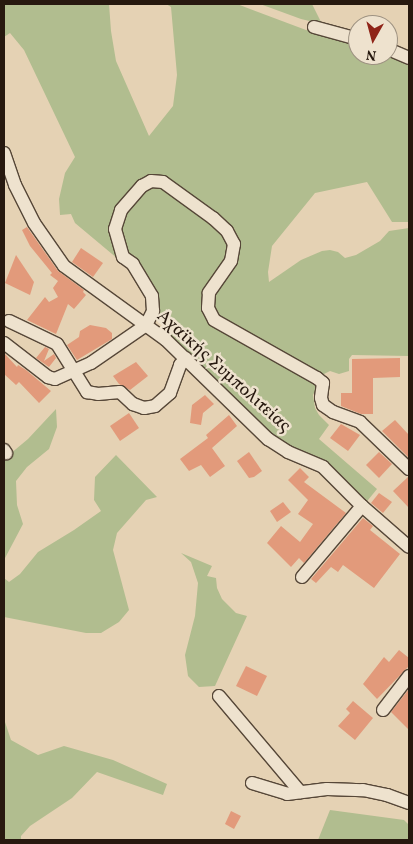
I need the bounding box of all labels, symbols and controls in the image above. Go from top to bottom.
north arrow [348,15,398,65]
text: N [365,44,377,64]
street label: Αχαϊκής Συμπολιτείας [152,306,294,438]

